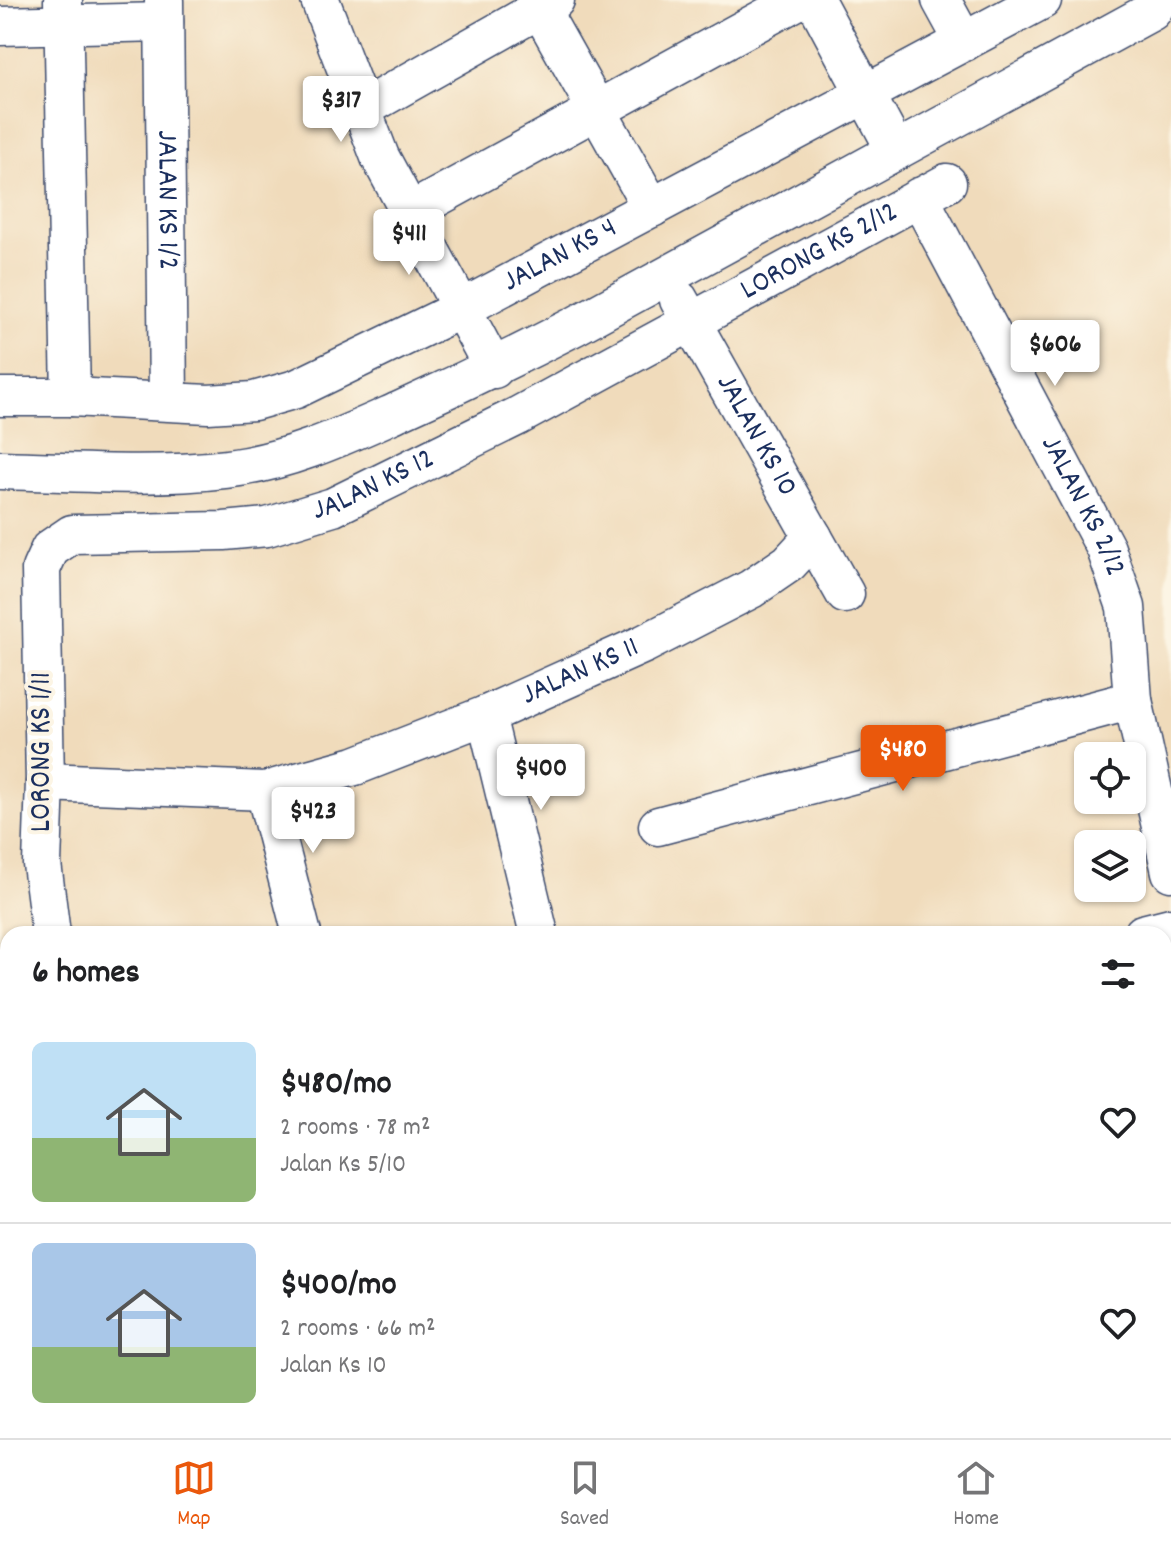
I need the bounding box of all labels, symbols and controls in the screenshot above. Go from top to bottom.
pin: $317 [294,76,388,144]
text: $317 [321,83,361,120]
street label: JALAN KS 1/2 [144,130,188,270]
street label: LORONG KS 2/12 [733,192,906,312]
street label: JALAN KS 4 [496,208,625,304]
pin: $411 [362,209,456,277]
text: $411 [391,216,427,253]
pin: $606 [1008,320,1102,388]
text: $606 [1029,327,1081,364]
street label: JALAN KS 10 [704,367,808,505]
street label: JALAN KS 2/12 [1028,428,1135,582]
street label: JALAN KS 12 [308,439,442,533]
street label: JALAN KS 11 [515,627,646,718]
street label: LORONG KS 1/11 [22,672,65,832]
pin: $480 [856,725,950,793]
text: $480 [879,732,927,769]
map controls [1074,742,1146,902]
button: locate [1074,742,1146,814]
pin: $400 [494,744,588,812]
text: $400 [515,751,567,788]
pin: $423 [266,787,360,855]
text: $423 [290,794,336,831]
button: layers [1074,830,1146,902]
text: 6 homes [32,950,140,999]
icon: filters [1096,952,1140,996]
text: $480/mo [280,1061,392,1110]
icon: home [96,1074,192,1170]
icon: heart [1096,1100,1140,1144]
text: 2 rooms · 78 m² [280,1110,430,1147]
text: Jalan Ks 5/10 [280,1147,406,1184]
text: $400/mo [280,1262,397,1311]
icon: home [96,1275,192,1371]
icon: heart [1096,1301,1140,1345]
text: 2 rooms · 66 m² [280,1311,436,1348]
text: Jalan Ks 10 [280,1348,387,1385]
tab: Map [172,1456,216,1535]
tab: Saved [560,1456,609,1535]
tab: Home [953,1456,999,1535]

